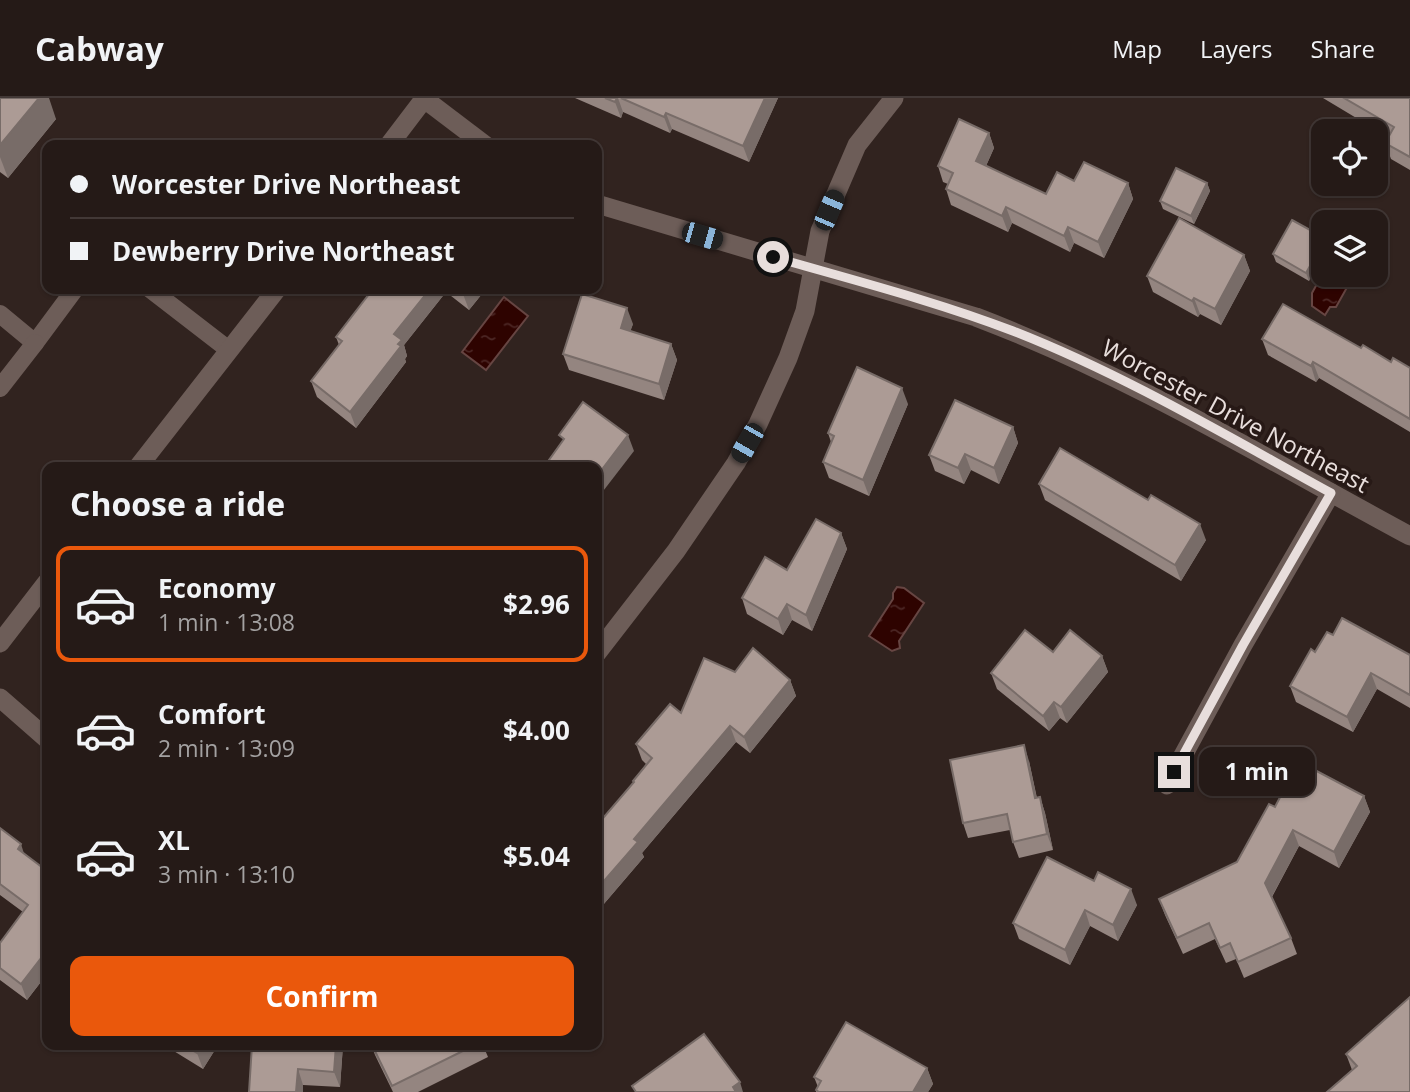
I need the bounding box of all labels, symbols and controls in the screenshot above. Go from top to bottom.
text: Cabway [35,26,164,71]
text: Map [1112,32,1162,65]
text: Layers [1200,32,1273,65]
text: Share [1311,32,1375,65]
map controls [1311,119,1388,287]
button: locate [1311,119,1388,196]
text: Worcester Drive Northeast [112,166,461,202]
car [812,187,847,233]
button: layers [1311,210,1388,287]
car [679,220,726,252]
text: Dewberry Drive Northeast [112,233,454,269]
route start [757,241,789,273]
street label: Worcester Drive Northeast [1097,330,1375,500]
car [728,420,767,466]
text: Choose a ride [70,482,285,525]
text: Economy [158,570,276,606]
icon: car [74,573,137,636]
text: $2.96 [503,586,570,622]
text: 1 min · 13:08 [158,606,295,638]
text: Comfort [158,696,265,732]
icon: car [74,699,137,762]
text: $4.00 [503,712,570,748]
text: 2 min · 13:09 [158,732,295,764]
callout: 1 min [1198,748,1314,796]
text: 1 min [1225,755,1289,787]
route end [1158,756,1190,788]
text: XL [158,822,190,858]
icon: car [74,825,137,888]
text: $5.04 [503,838,570,874]
text: 3 min · 13:10 [158,858,295,890]
button: Confirm [70,956,574,1036]

